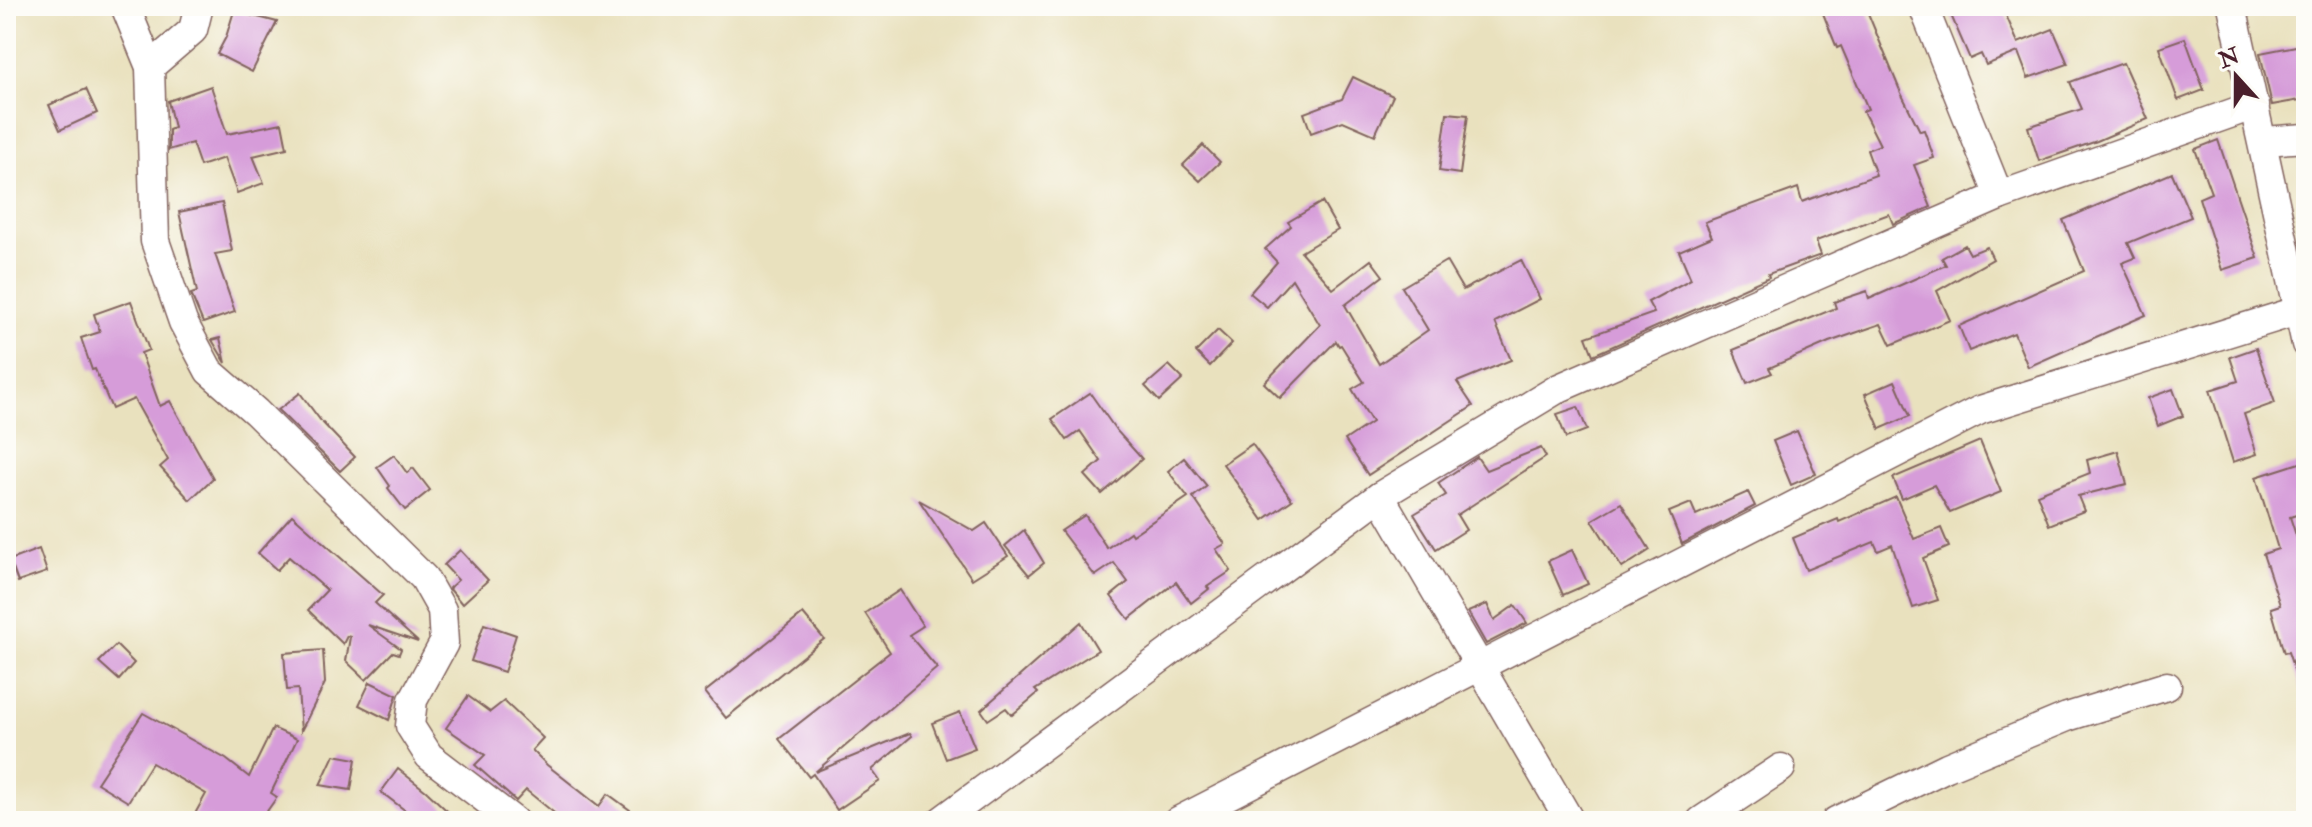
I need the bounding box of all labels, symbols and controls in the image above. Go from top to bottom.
north arrow [2196,36,2276,116]
text: N [2214,42,2244,75]

